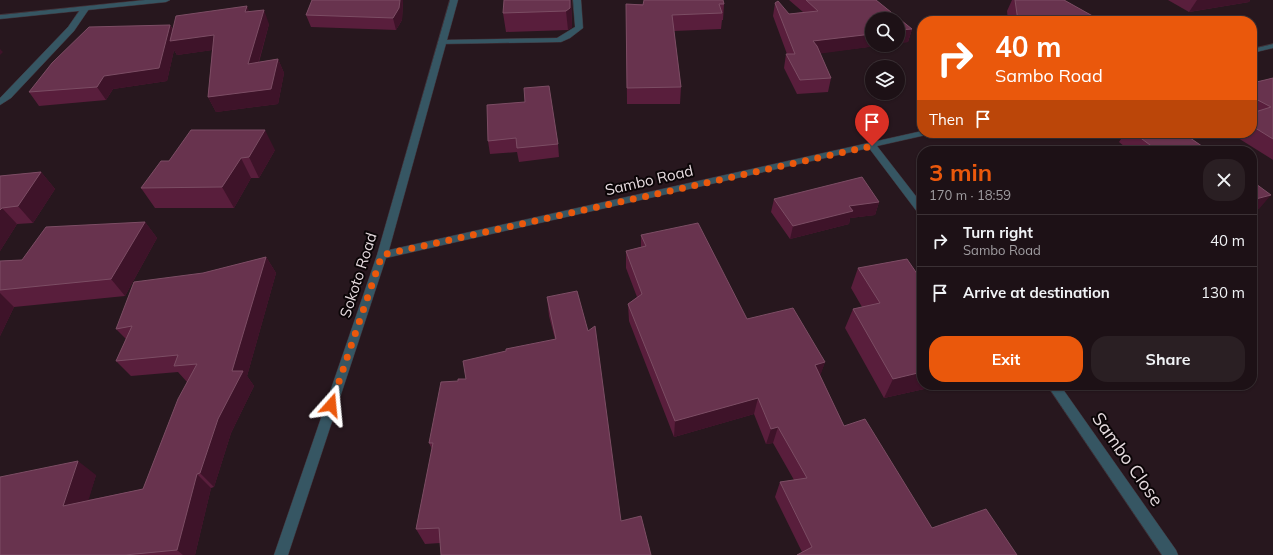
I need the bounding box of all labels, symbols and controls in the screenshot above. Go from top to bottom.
map controls [865,12,905,100]
button: search [865,12,905,52]
text: 40 m [995,29,1061,64]
icon: right [929,32,981,84]
button: layers [865,60,905,100]
text: Sambo Road [995,64,1103,87]
pin [855,105,889,146]
icon: arrive [972,108,994,130]
text: Then [929,110,964,129]
icon: arrive [861,111,883,133]
text: 3 min [929,157,992,187]
button: close [1203,159,1245,201]
street label: Sambo Road [603,161,695,199]
text: 170 m · 18:59 [929,187,1011,203]
text: Turn right [963,223,1033,242]
street label: Sokoto Road [335,230,381,320]
icon: right [929,230,951,252]
text: 40 m [1210,231,1245,250]
text: Sambo Road [963,242,1041,258]
icon: arrive [929,282,951,304]
text: Arrive at destination [963,283,1110,302]
text: 130 m [1201,283,1245,302]
button: Exit [929,336,1083,382]
button: Share [1091,336,1245,382]
position arrow [310,384,352,426]
street label: Sambo Close [1087,408,1169,510]

